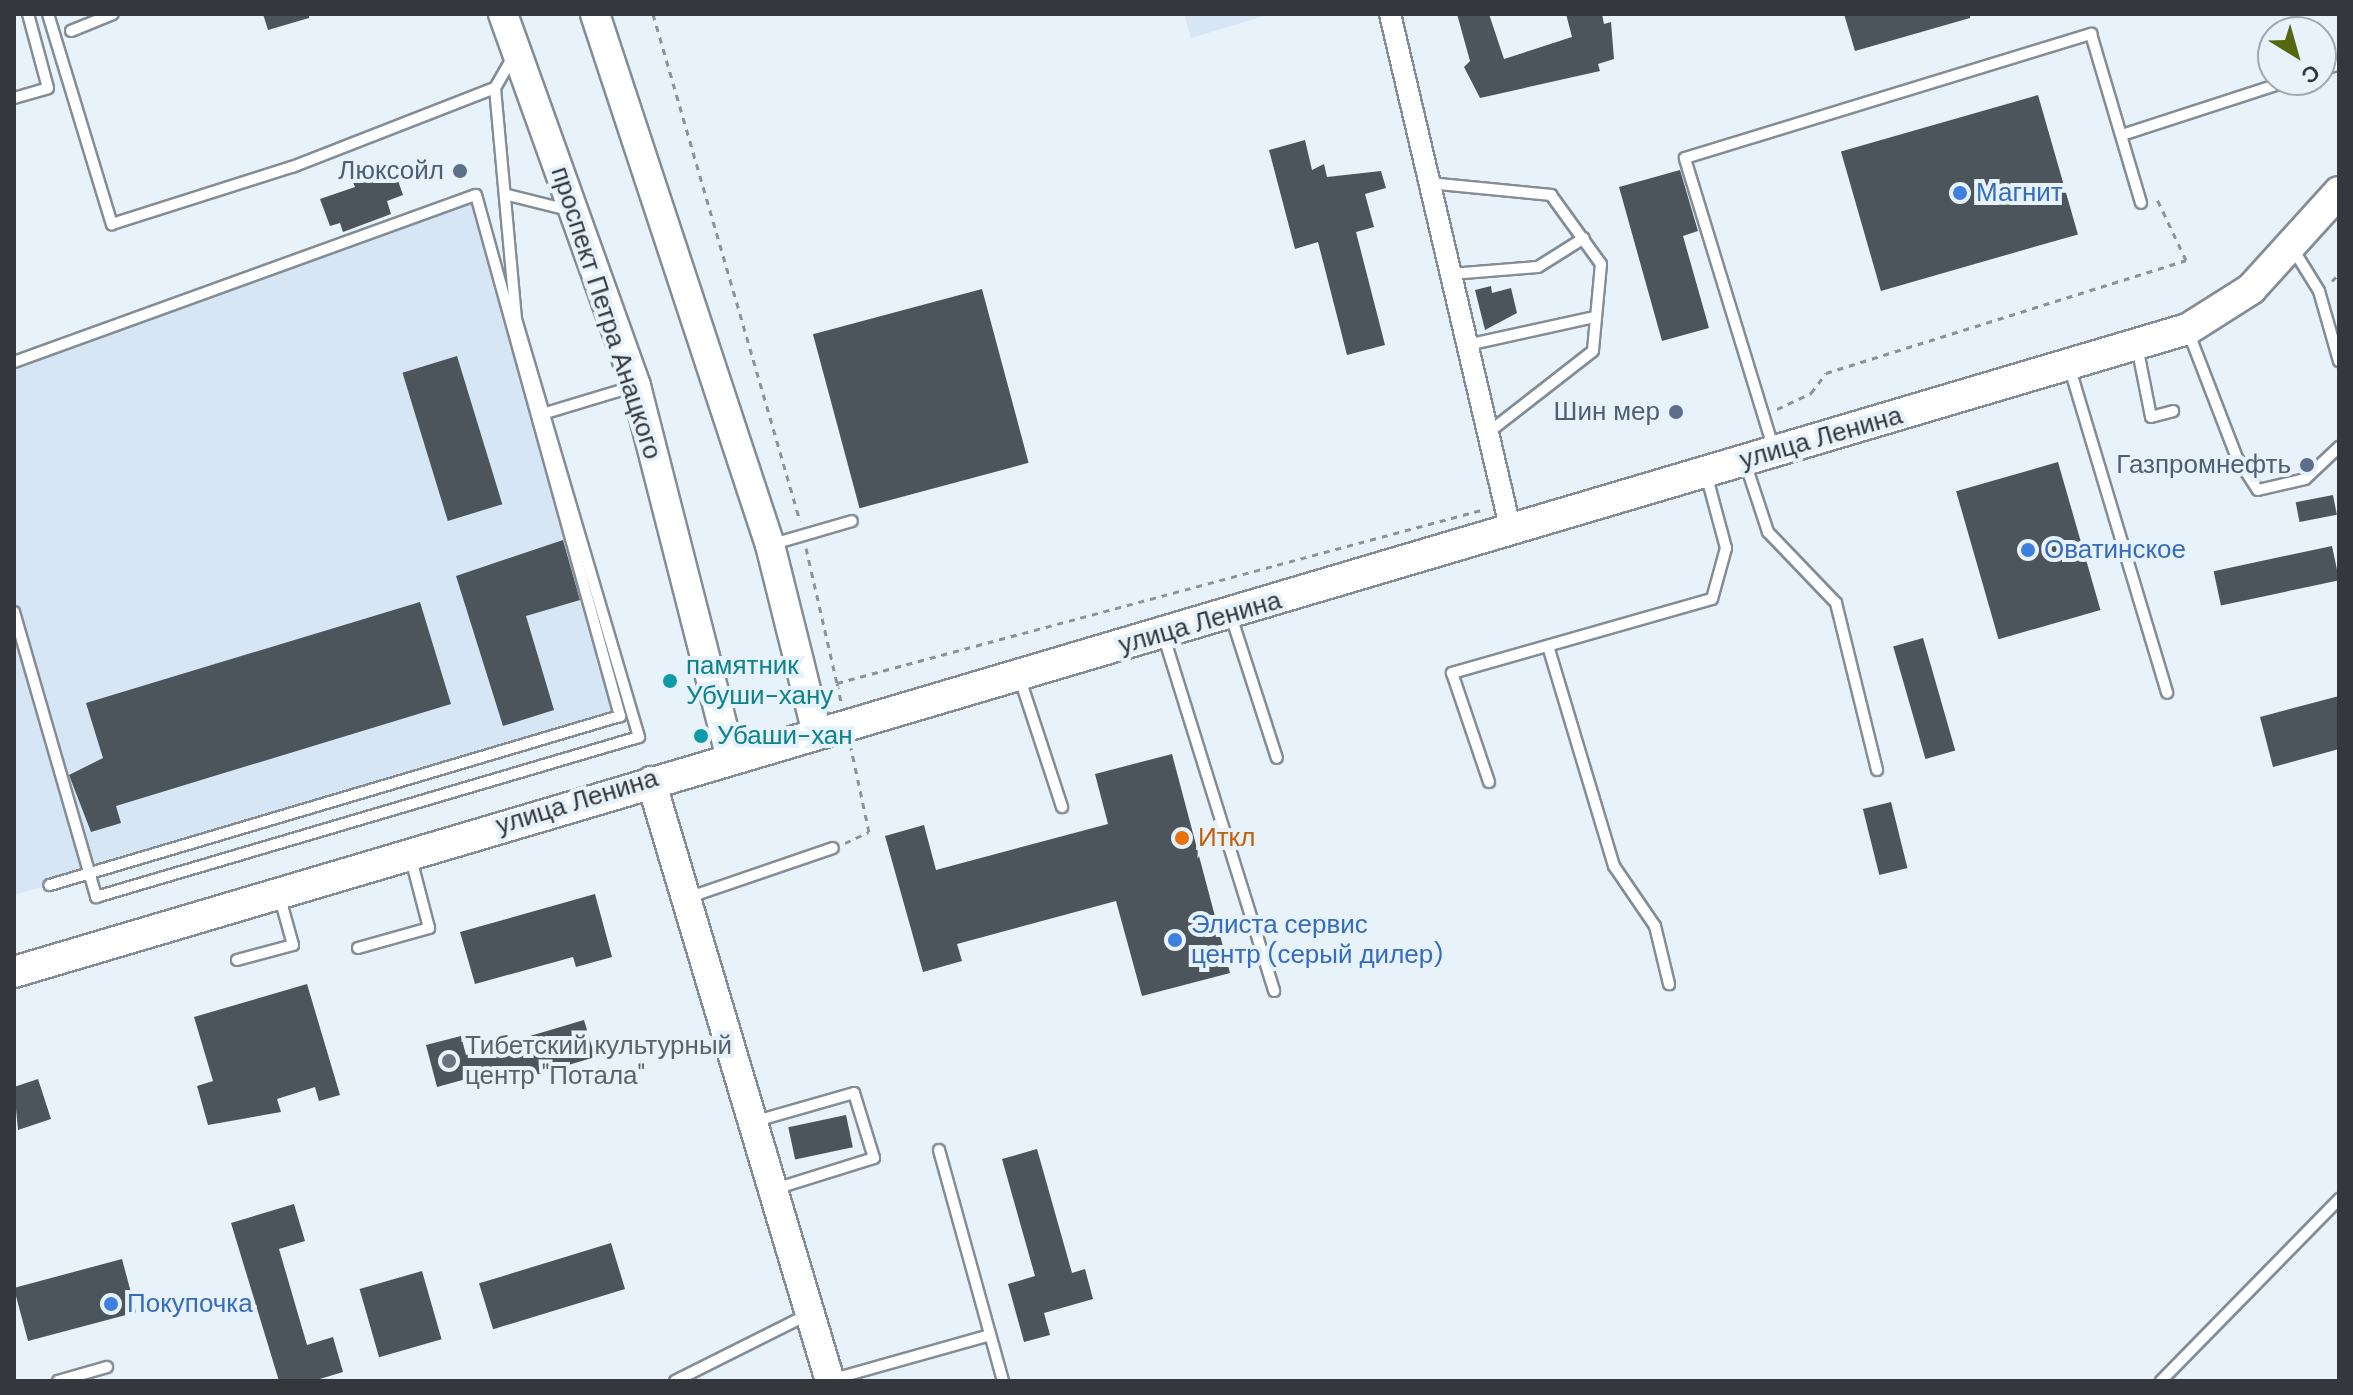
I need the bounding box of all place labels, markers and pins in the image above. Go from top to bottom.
place label: Люксойл [338,155,444,187]
marker: Люксойл [451,162,469,180]
place label: Магнит [1976,177,2063,209]
marker: Магнит [1951,184,1969,202]
place label: Шин мер [1554,396,1660,428]
marker: Шин мер [1667,403,1685,421]
place label: Газпромнефть [2116,449,2291,481]
marker: Газпромнефть [2298,456,2316,474]
place label: Оватинское [2044,534,2186,566]
marker: Оватинское [2019,541,2037,559]
place label: памятник Убуши-хану [686,650,833,712]
marker: памятник Убуши-хану [661,672,679,690]
place label: Убаши-хан [717,720,853,752]
marker: Убаши-хан [692,727,710,745]
place label: Иткл [1198,822,1255,854]
marker: Иткл [1173,829,1191,847]
place label: Элиста сервис центр (серый дилер) [1191,909,1443,970]
marker: Элиста сервис центр (серый дилер) [1166,931,1184,949]
place label: Тибетский культурный центр "Потала" [465,1030,732,1092]
marker: Тибетский культурный центр "Потала" [440,1052,458,1070]
place label: Покупочка [127,1288,253,1320]
marker: Покупочка [102,1295,120,1313]

